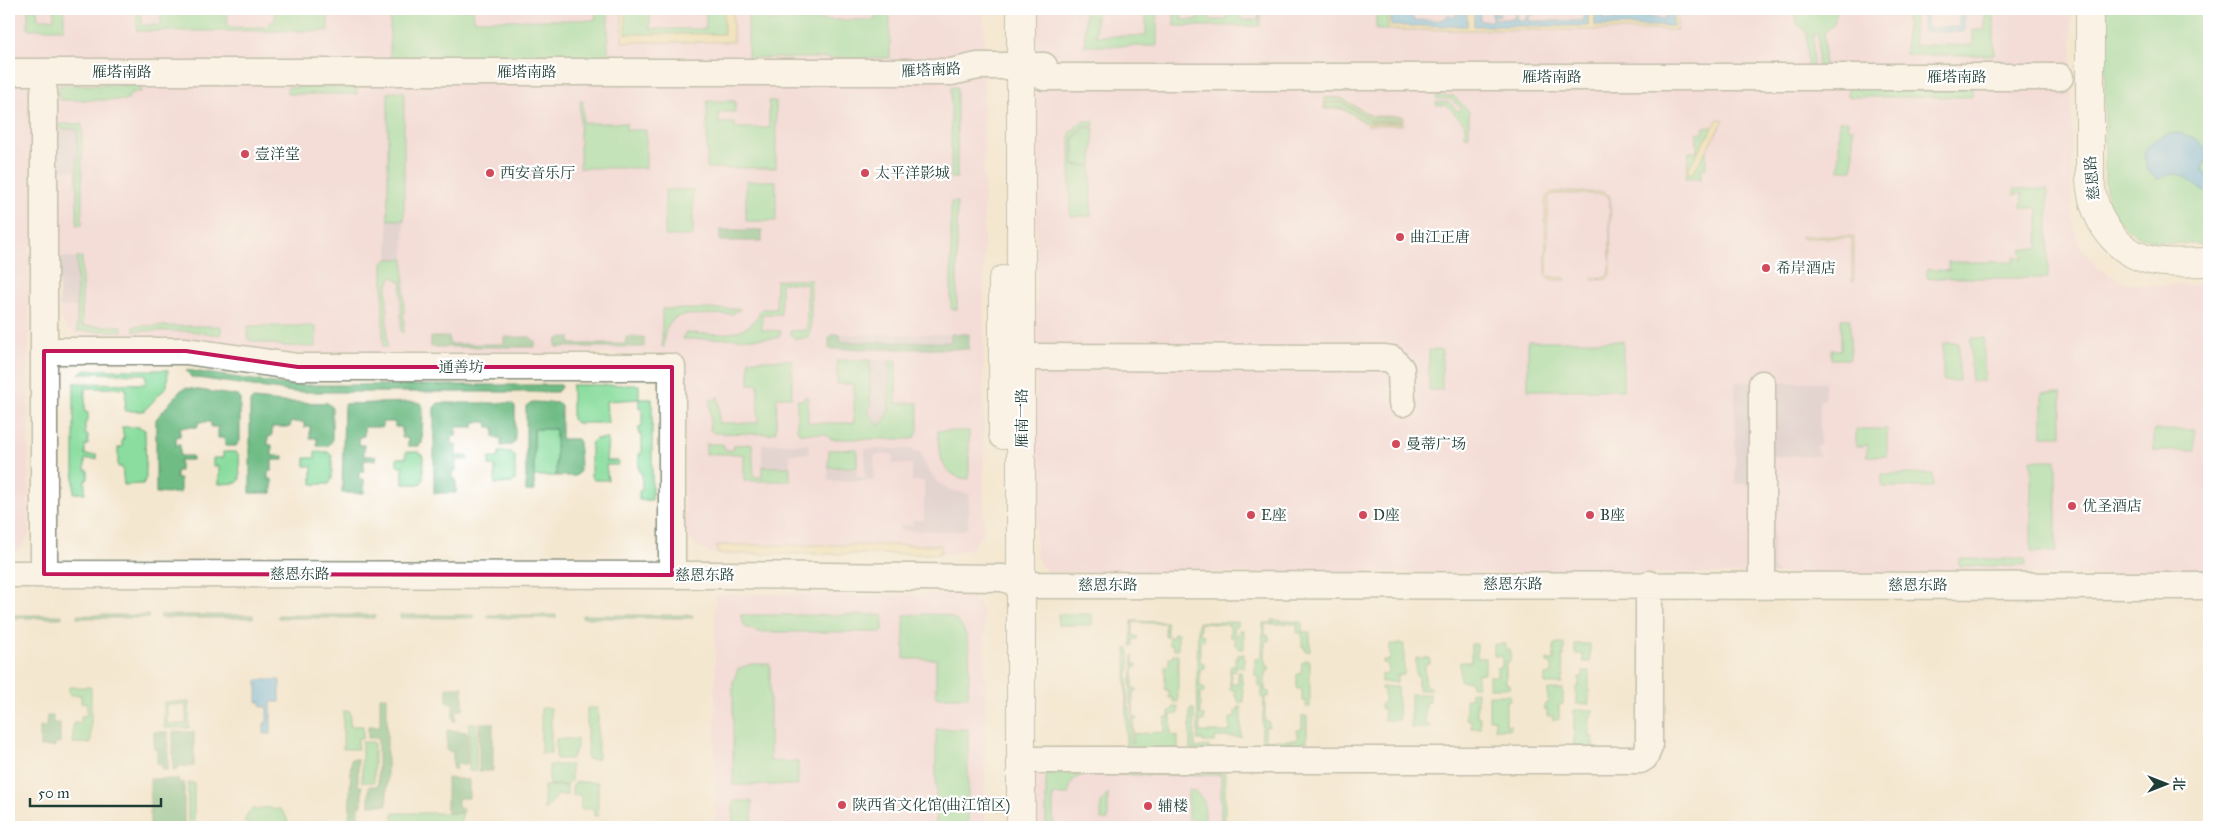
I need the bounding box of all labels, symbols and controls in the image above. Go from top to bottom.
street label: 雁塔南路 [901,59,961,81]
street label: 雁塔南路 [92,63,152,81]
street label: 雁塔南路 [497,63,557,81]
street label: 雁塔南路 [1522,68,1582,86]
street label: 雁塔南路 [1927,68,1987,86]
place label: 壹洋堂 [255,145,300,163]
marker: 壹洋堂 [239,148,251,160]
street label: 慈恩路 [2081,155,2103,201]
place label: 西安音乐厅 [500,164,575,182]
place label: 太平洋影城 [875,164,950,182]
marker: 西安音乐厅 [484,167,496,179]
marker: 太平洋影城 [859,167,871,179]
place label: 曲江正唐 [1410,228,1470,246]
marker: 曲江正唐 [1394,231,1406,243]
place label: 希岸酒店 [1776,259,1836,277]
marker: 希岸酒店 [1760,262,1772,274]
street label: 通善坊 [438,358,484,376]
street label: 雁南一路 [1013,388,1031,448]
place label: 曼蒂广场 [1406,435,1466,453]
marker: 曼蒂广场 [1390,438,1402,450]
place label: 优圣酒店 [2082,497,2142,515]
marker: 优圣酒店 [2066,500,2078,512]
place label: E座 [1261,506,1287,524]
place label: D座 [1373,506,1400,524]
place label: B座 [1600,506,1625,524]
marker: E座 [1245,509,1257,521]
marker: D座 [1357,509,1369,521]
marker: B座 [1584,509,1596,521]
street label: 慈恩东路 [270,565,330,583]
street label: 慈恩东路 [675,566,735,584]
street label: 慈恩东路 [1483,575,1543,593]
street label: 慈恩东路 [1078,576,1138,594]
street label: 慈恩东路 [1888,576,1948,594]
north arrow [2140,758,2190,808]
scale bar [30,776,161,808]
text: 北 [2170,777,2187,791]
text: 50 m [38,784,70,802]
place label: 陕西省文化馆(曲江馆区) [852,796,1010,815]
place label: 辅楼 [1158,797,1188,815]
marker: 陕西省文化馆(曲江馆区) [836,799,848,811]
marker: 辅楼 [1142,800,1154,812]

